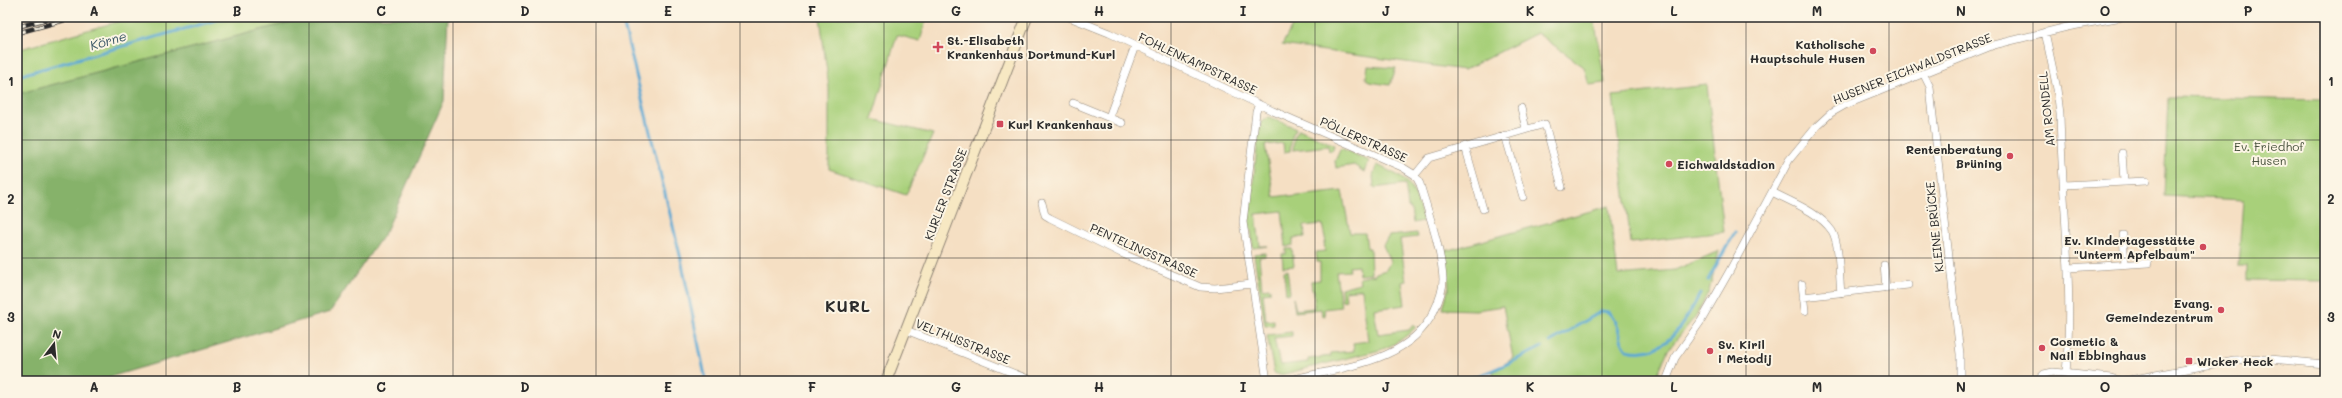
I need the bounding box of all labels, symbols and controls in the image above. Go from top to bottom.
text: A [89,2,99,19]
text: B [233,2,242,19]
text: C [376,2,386,19]
text: D [520,2,530,19]
text: E [664,2,672,19]
text: F [808,2,816,19]
text: G [951,2,961,19]
text: H [1094,2,1104,19]
text: I [1240,2,1247,19]
text: J [1382,2,1390,19]
text: K [1526,2,1535,19]
text: L [1670,2,1678,19]
text: M [1812,2,1822,19]
text: N [1956,2,1966,19]
text: O [2100,2,2110,19]
text: P [2244,2,2253,19]
water label: Körne [88,27,128,53]
street label: FOHLENKAMPSTRASSE [1136,28,1260,98]
street label: HUSENER EICHWALDSTRASSE [1830,29,1994,107]
place label: St.-Elisabeth Krankenhaus Dortmund-Kurl [947,32,1115,62]
place label: Katholische Hauptschule Husen [1750,36,1865,66]
marker: St.-Elisabeth Krankenhaus Dortmund-Kurl [932,41,944,53]
marker: Katholische Hauptschule Husen [1868,46,1878,56]
street label: AM RONDELL [2034,70,2058,147]
text: 1 [8,72,14,89]
text: 1 [2328,72,2334,89]
street label: PÖLLERSTRASSE [1318,113,1410,165]
place label: Kurl Krankenhaus [1008,116,1113,132]
marker: Kurl Krankenhaus [995,119,1005,129]
park label: Ev. Friedhof Husen [2234,138,2304,168]
place label: Rentenberatung Brüning [1906,141,2002,171]
street label: KURLER STRASSE [920,145,970,242]
marker: Rentenberatung Brüning [2005,151,2015,161]
place label: Eichwaldstadion [1677,156,1775,172]
marker: Eichwaldstadion [1664,159,1674,169]
street label: KLEINE BRÜCKE [1921,181,1947,273]
text: 2 [7,190,15,207]
text: 2 [2327,190,2335,207]
street label: PENTELINGSTRASSE [1088,219,1200,281]
place label: Ev. Kindertagesstätte "Unterm Apfelbaum" [2064,232,2195,262]
marker: Ev. Kindertagesstätte "Unterm Apfelbaum" [2198,242,2208,252]
district label: KURL [825,295,871,316]
place label: Evang. Gemeindezentrum [2105,295,2213,325]
marker: Evang. Gemeindezentrum [2216,305,2226,315]
text: 3 [7,308,15,325]
text: 3 [2327,308,2335,325]
street label: VELTHUSSTRASSE [913,315,1013,367]
north arrow [34,324,74,364]
text: N [51,326,63,342]
place label: Cosmetic & Nail Ebbinghaus [2050,333,2146,363]
place label: Sv. Kiril i Metodij [1718,336,1772,366]
marker: Cosmetic & Nail Ebbinghaus [2037,343,2047,353]
marker: Sv. Kiril i Metodij [1705,346,1715,356]
place label: Wicker Heck [2197,353,2273,369]
marker: Wicker Heck [2184,356,2194,366]
text: A [89,378,99,395]
text: B [233,378,242,395]
text: C [376,378,386,395]
text: D [520,378,530,395]
text: E [664,378,672,395]
text: F [808,378,816,395]
text: G [951,378,961,395]
text: H [1094,378,1104,395]
text: I [1240,378,1247,395]
text: J [1382,378,1390,395]
text: K [1526,378,1535,395]
text: L [1670,378,1678,395]
text: M [1812,378,1822,395]
text: N [1956,378,1966,395]
text: O [2100,378,2110,395]
text: P [2244,378,2253,395]

